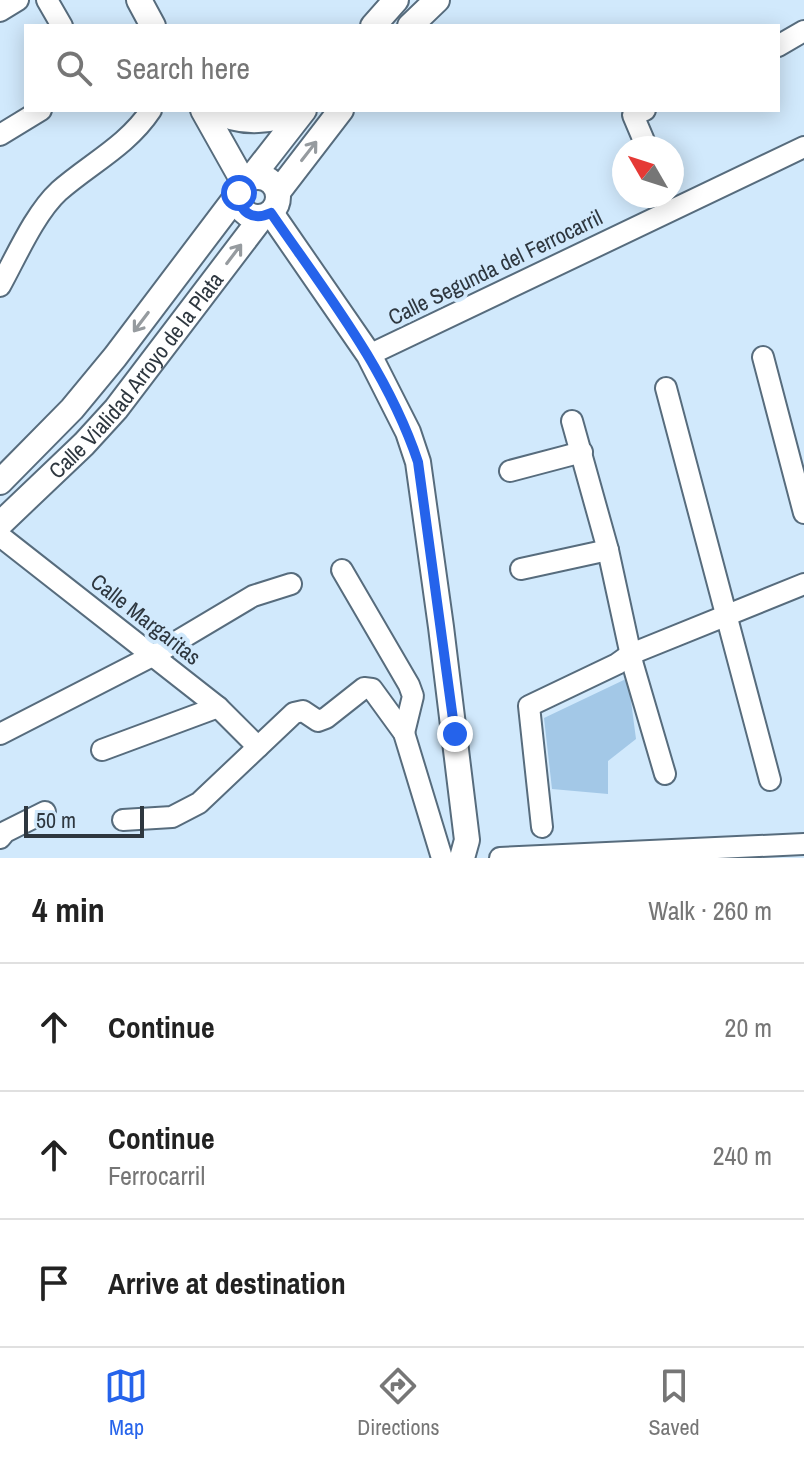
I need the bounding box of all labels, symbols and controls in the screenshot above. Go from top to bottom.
search box [24,24,780,112]
icon: search [52,46,96,90]
text: Search here [116,48,250,88]
north arrow [612,136,684,208]
one-way arrow [301,141,318,162]
route start [221,175,257,211]
street label: Calle Segunda del Ferrocarril [383,202,607,332]
one-way arrow [225,244,242,265]
street label: Calle Vialidad Arroyo de la Plata [42,266,230,485]
one-way arrow [133,311,150,332]
street label: Calle Margaritas [85,566,207,672]
route end [437,716,473,752]
scale bar [24,802,144,838]
text: 50 m [36,805,76,835]
text: 4 min [32,887,105,933]
text: Walk · 260 m [648,893,772,928]
icon: ahead [32,1005,76,1049]
text: Continue [108,1007,215,1047]
text: 20 m [725,1010,772,1045]
text: Continue [108,1118,215,1158]
icon: ahead [32,1133,76,1177]
text: 240 m [713,1138,772,1173]
text: Ferrocarril [108,1158,205,1193]
icon: arrive [32,1261,76,1305]
text: Arrive at destination [108,1263,346,1303]
tab: Map [104,1364,148,1442]
tab: Directions [357,1364,440,1442]
tab: Saved [648,1364,700,1442]

